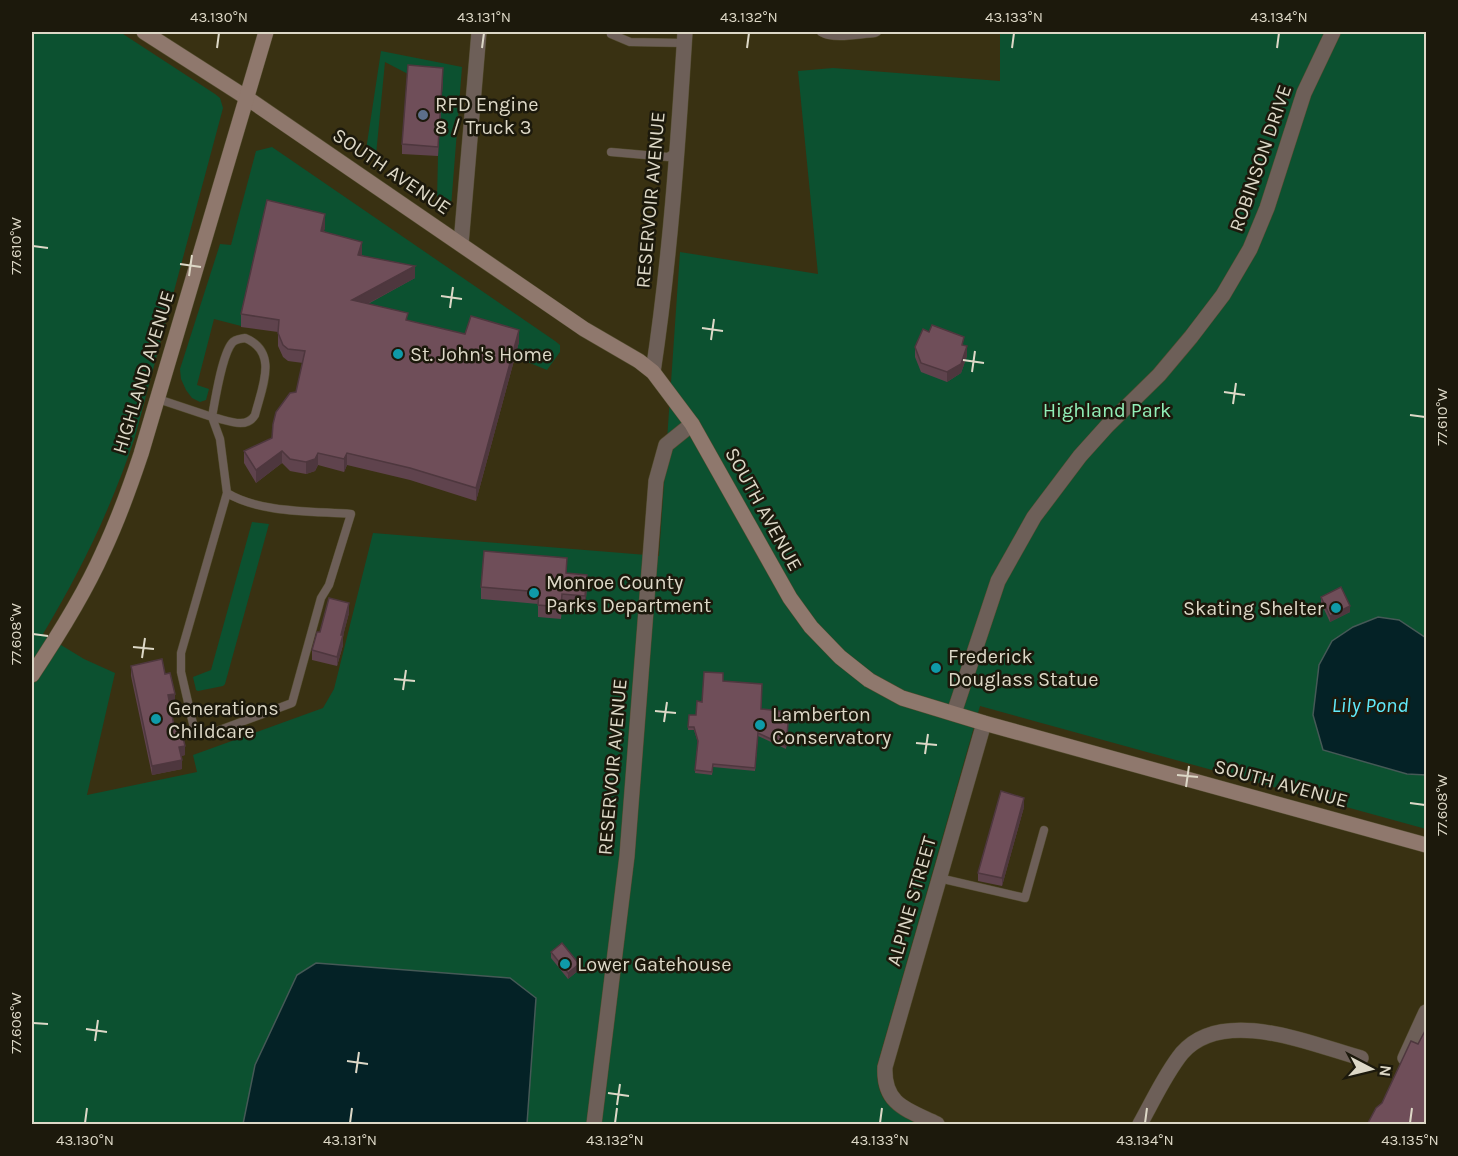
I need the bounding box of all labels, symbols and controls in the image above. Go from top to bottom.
text: 43.130°N [190,8,248,26]
text: 43.131°N [457,8,511,26]
text: 43.132°N [720,8,778,26]
text: 43.133°N [985,8,1043,26]
text: 43.134°N [1250,8,1308,26]
street label: ROBINSON DRIVE [1225,82,1296,235]
place label: RFD Engine 8 / Truck 3 [435,93,539,139]
marker: RFD Engine 8 / Truck 3 [416,108,430,122]
street label: RESERVOIR AVENUE [631,111,670,289]
street label: SOUTH AVENUE [328,123,455,219]
text: 77.610°W [7,217,25,275]
street label: HIGHLAND AVENUE [108,288,179,456]
place label: St. John's Home [410,343,552,366]
marker: St. John's Home [391,347,405,361]
text: 77.610°W [1433,388,1451,446]
park label: Highland Park [1043,399,1171,422]
street label: SOUTH AVENUE [720,443,807,575]
place label: Monroe County Parks Department [546,571,712,617]
marker: Monroe County Parks Department [527,586,541,600]
place label: Skating Shelter [1183,597,1325,620]
marker: Skating Shelter [1329,601,1343,615]
text: 77.608°W [7,602,25,665]
place label: Frederick Douglass Statue [948,645,1098,691]
marker: Frederick Douglass Statue [929,661,943,675]
street label: RESERVOIR AVENUE [593,678,632,856]
water label: Lily Pond [1332,693,1408,717]
place label: Generations Childcare [168,697,279,743]
place label: Lamberton Conservatory [772,703,891,749]
marker: Generations Childcare [149,712,163,726]
marker: Lamberton Conservatory [753,718,767,732]
street label: SOUTH AVENUE [1211,755,1350,812]
text: 77.608°W [1433,773,1451,836]
street label: ALPINE STREET [882,834,941,969]
place label: Lower Gatehouse [577,953,732,976]
marker: Lower Gatehouse [558,957,572,971]
text: 77.606°W [7,992,25,1054]
north arrow [1341,1039,1401,1099]
text: N [1375,1064,1396,1078]
text: 43.130°N [56,1131,114,1149]
text: 43.131°N [323,1131,377,1149]
text: 43.132°N [586,1131,644,1149]
text: 43.133°N [851,1131,909,1149]
text: 43.134°N [1116,1131,1174,1149]
text: 43.135°N [1381,1131,1439,1149]

